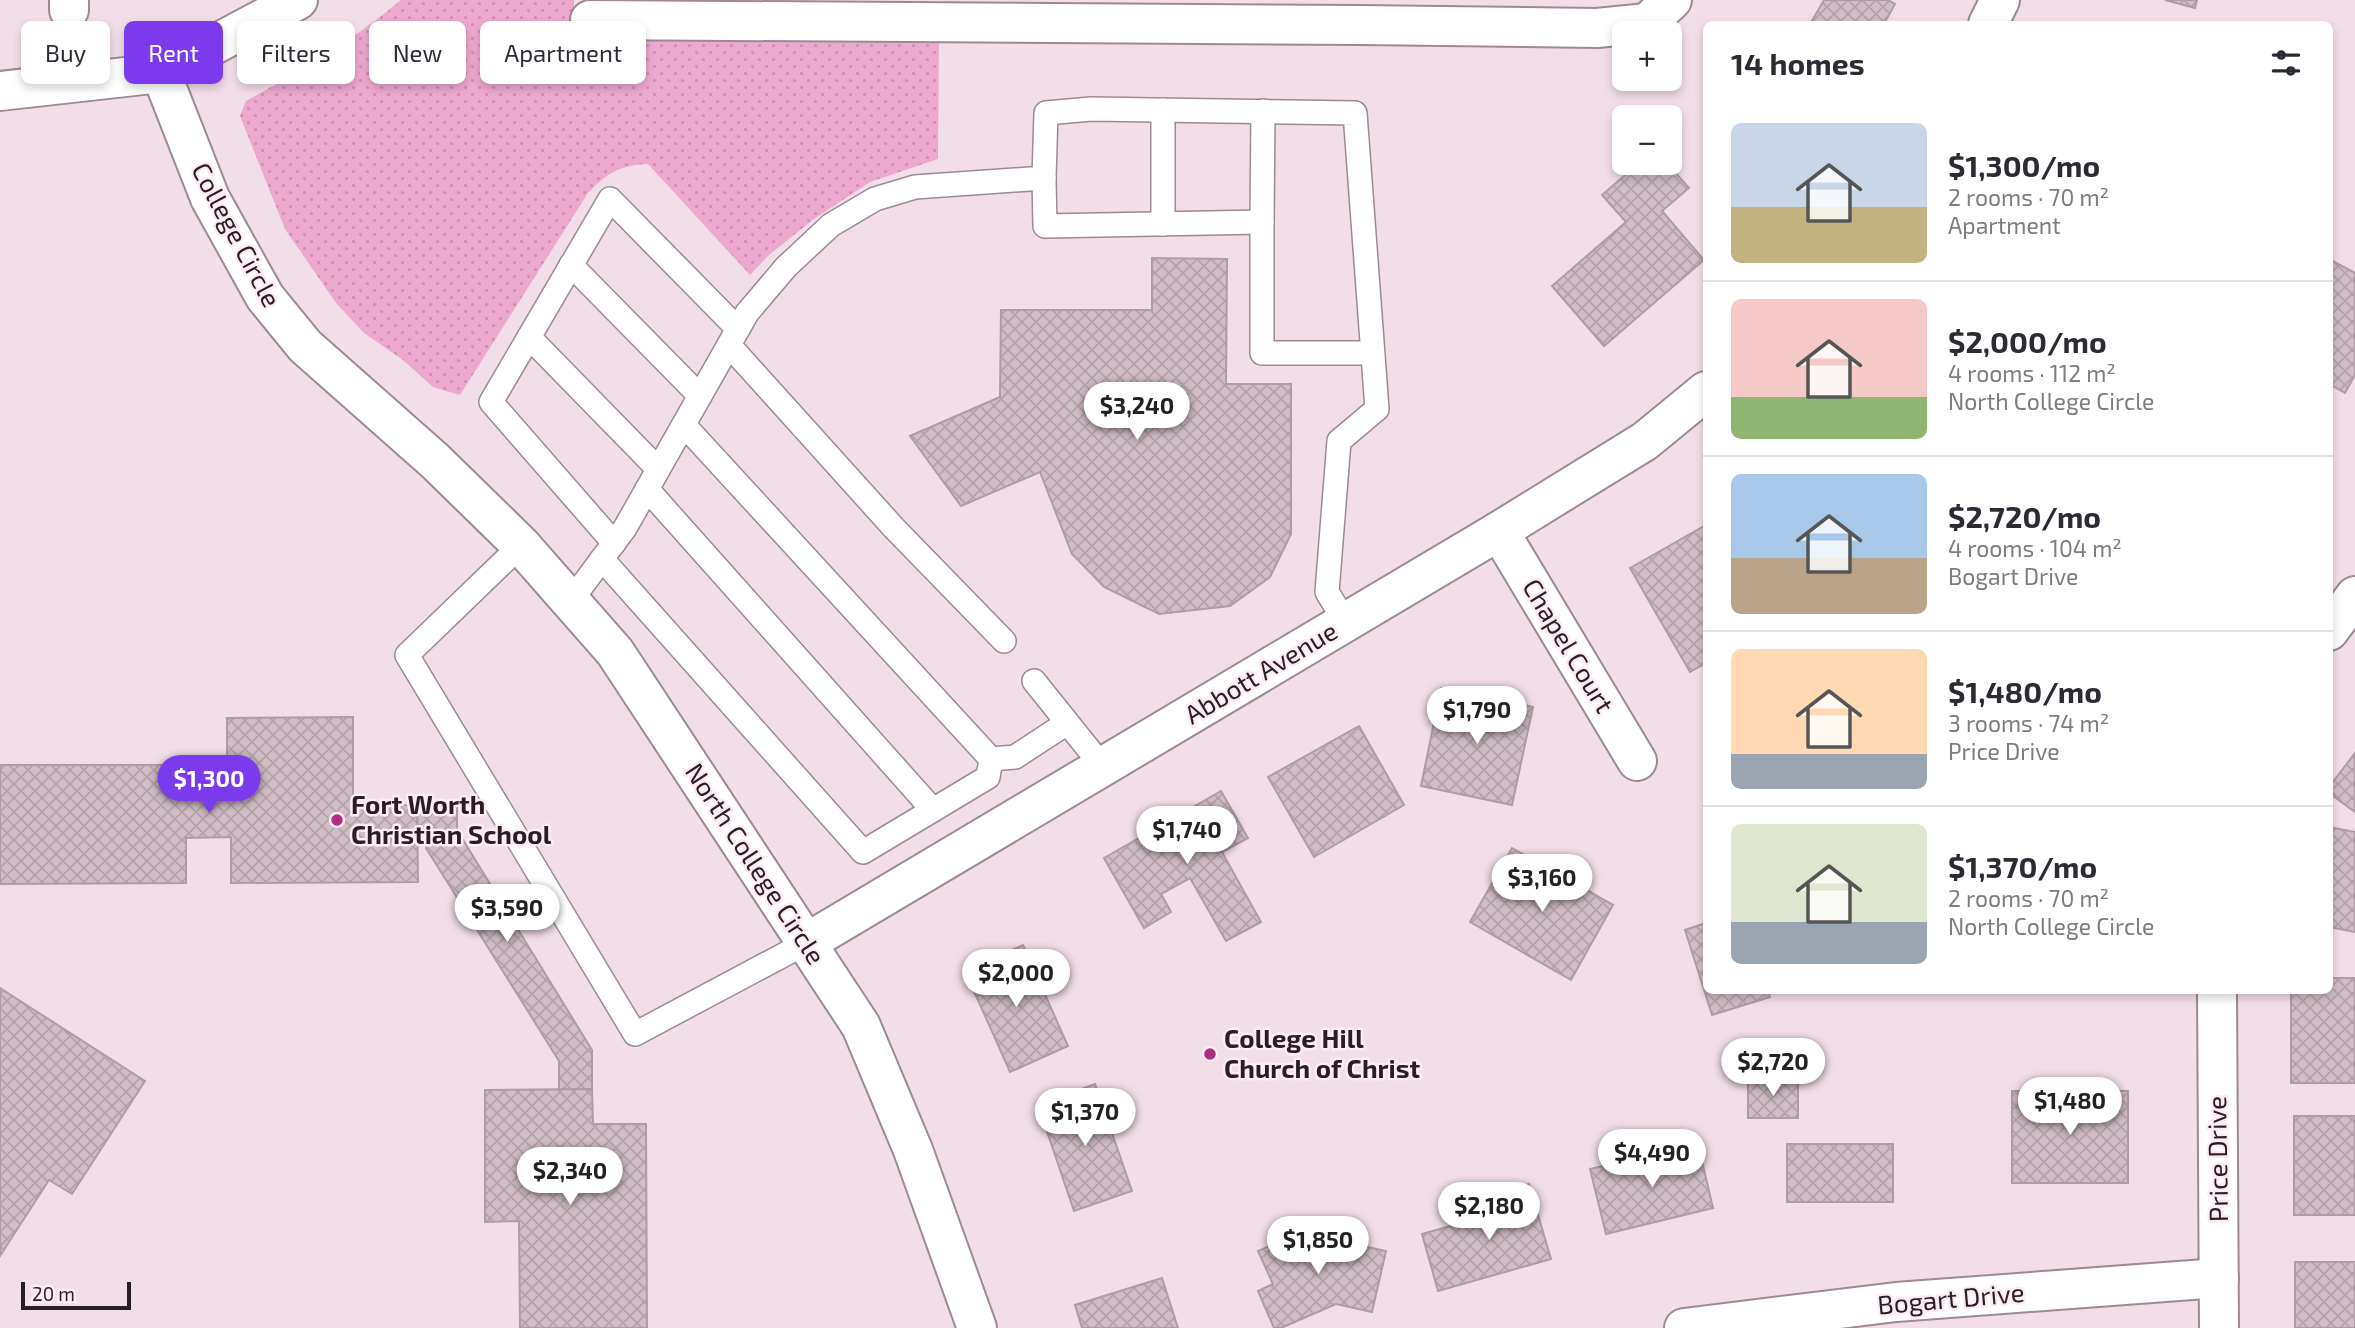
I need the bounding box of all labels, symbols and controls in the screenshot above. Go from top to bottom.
chip: Buy [21,21,110,84]
chip: Rent [124,21,223,84]
chip: Filters [237,21,355,84]
chip: New [369,21,466,84]
chip: Apartment [480,21,646,84]
map controls [1612,21,1682,175]
button: + [1612,21,1682,91]
icon: filters [2267,44,2305,82]
text: 14 homes [1731,45,1865,81]
button: − [1612,105,1682,175]
text: $1,300/mo [1948,147,2100,183]
icon: home [1787,151,1871,235]
street label: College Circle [186,157,288,312]
text: 2 rooms · 70 m² [1948,183,2109,211]
text: Apartment [1948,211,2061,239]
text: $2,000/mo [1948,323,2107,359]
icon: home [1787,327,1871,411]
text: 4 rooms · 112 m² [1948,359,2116,387]
pin: $3,240 [1080,382,1194,442]
text: North College Circle [1948,387,2154,415]
text: $3,240 [1100,391,1174,419]
text: $2,720/mo [1948,498,2101,534]
icon: home [1787,502,1871,586]
text: 4 rooms · 104 m² [1948,534,2122,562]
text: Bogart Drive [1948,562,2078,590]
street label: Chapel Court [1517,573,1621,718]
street label: Abbott Avenue [1178,614,1342,729]
text: $1,480/mo [1948,673,2102,709]
icon: home [1787,677,1871,761]
pin: $1,790 [1420,686,1534,746]
text: $1,790 [1443,695,1511,723]
text: 3 rooms · 74 m² [1948,709,2109,737]
text: Price Drive [1948,737,2060,765]
pin: $1,300 [152,756,266,815]
street label: North College Circle [680,757,833,969]
text: $1,300 [174,764,244,792]
place label: Fort Worth Christian School [351,788,552,849]
pin: $1,740 [1130,806,1244,866]
marker: Fort Worth Christian School [329,812,345,828]
text: $1,740 [1152,815,1222,843]
text: $1,370/mo [1948,848,2097,884]
icon: home [1787,852,1871,936]
pin: $3,160 [1485,855,1599,914]
text: $3,160 [1508,863,1576,891]
pin: $3,590 [450,884,564,944]
text: 2 rooms · 70 m² [1948,884,2109,912]
text: $3,590 [471,893,543,921]
text: North College Circle [1948,912,2154,940]
pin: $2,000 [959,950,1073,1009]
text: $2,000 [978,958,1054,986]
place label: College Hill Church of Christ [1224,1022,1421,1083]
pin: $2,720 [1716,1038,1830,1098]
marker: College Hill Church of Christ [1202,1046,1218,1062]
text: $2,720 [1737,1047,1809,1075]
pin: $1,480 [2013,1078,2127,1137]
text: $1,480 [2034,1086,2106,1114]
pin: $1,370 [1028,1088,1142,1148]
street label: Price Drive [2200,1096,2233,1222]
text: $1,370 [1051,1097,1119,1125]
pin: $4,490 [1595,1130,1709,1189]
text: $4,490 [1614,1138,1690,1166]
pin: $2,340 [513,1148,627,1207]
text: $2,340 [533,1156,607,1184]
pin: $2,180 [1432,1182,1546,1242]
text: $2,180 [1454,1191,1524,1219]
pin: $1,850 [1261,1216,1375,1276]
text: $1,850 [1283,1225,1353,1253]
street label: Bogart Drive [1876,1276,2026,1319]
scale bar [21,1279,131,1311]
text: 20 m [32,1282,75,1305]

